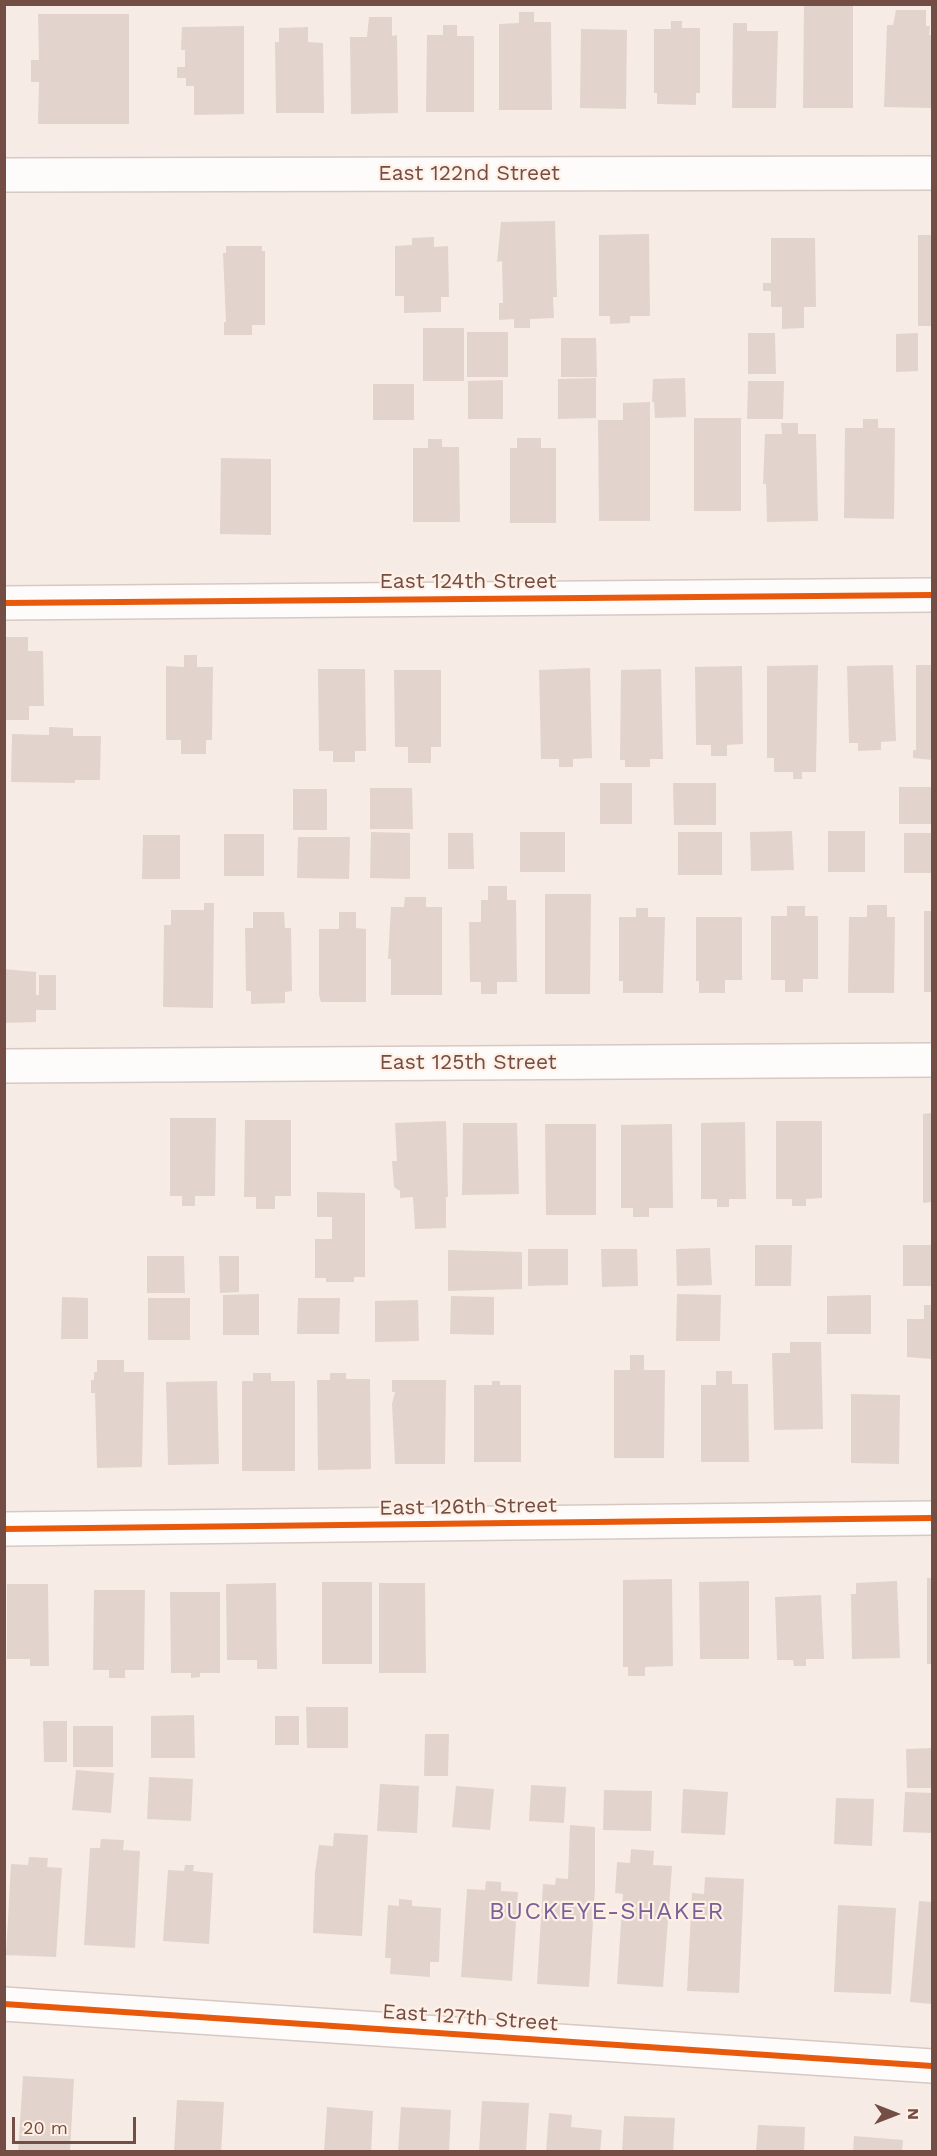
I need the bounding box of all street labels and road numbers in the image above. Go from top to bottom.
street label: East 122nd Street [378,161,560,187]
street label: East 124th Street [379,569,557,595]
street label: East 125th Street [379,1050,557,1076]
street label: East 126th Street [379,1493,557,1521]
street label: East 127th Street [381,1999,559,2037]

